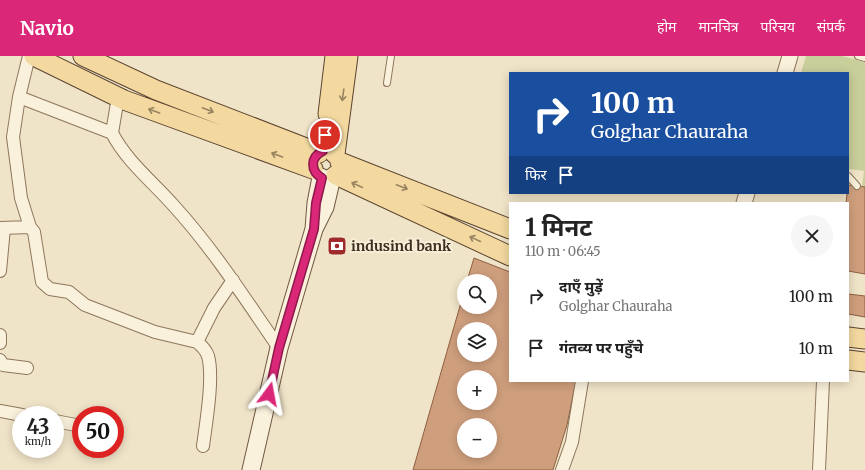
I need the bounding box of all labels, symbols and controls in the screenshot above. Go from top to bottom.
text: Navio [20,16,74,40]
text: होम [657,18,676,36]
text: मानचित्र [698,18,739,36]
text: परिचय [761,18,795,36]
text: संपर्क [817,18,845,36]
text: 100 m [591,85,675,121]
one-way arrow [339,88,347,101]
icon: right [525,88,577,140]
one-way arrow [149,106,161,114]
one-way arrow [202,107,214,115]
pin [308,118,342,152]
text: Golghar Chauraha [591,120,748,143]
icon: arrive [314,124,336,146]
one-way arrow [271,151,283,159]
icon: arrive [555,164,577,186]
text: फिर [525,165,547,184]
one-way arrow [351,180,363,188]
one-way arrow [396,183,408,191]
text: 1 मिनट [525,212,592,243]
button: close [791,215,833,257]
bank icon: indusind bank [326,235,348,257]
one-way arrow [469,235,481,242]
place label: indusind bank [351,237,452,255]
text: 110 m · 06:45 [525,243,601,260]
map controls [457,274,497,458]
button: search [457,274,497,314]
text: दाएँ मुड़ें [559,277,603,296]
icon: right [525,285,547,307]
text: 100 m [789,287,833,306]
text: Golghar Chauraha [559,298,673,315]
button: layers [457,322,497,362]
icon: arrive [525,337,547,359]
text: गंतव्य पर पहुँचे [559,338,643,357]
text: 10 m [799,339,833,358]
button: + [457,370,497,410]
position arrow [248,373,290,415]
speed limit sign: 50 [72,406,124,458]
text: 43 [27,414,49,439]
button: − [457,418,497,458]
text: km/h [25,435,51,448]

